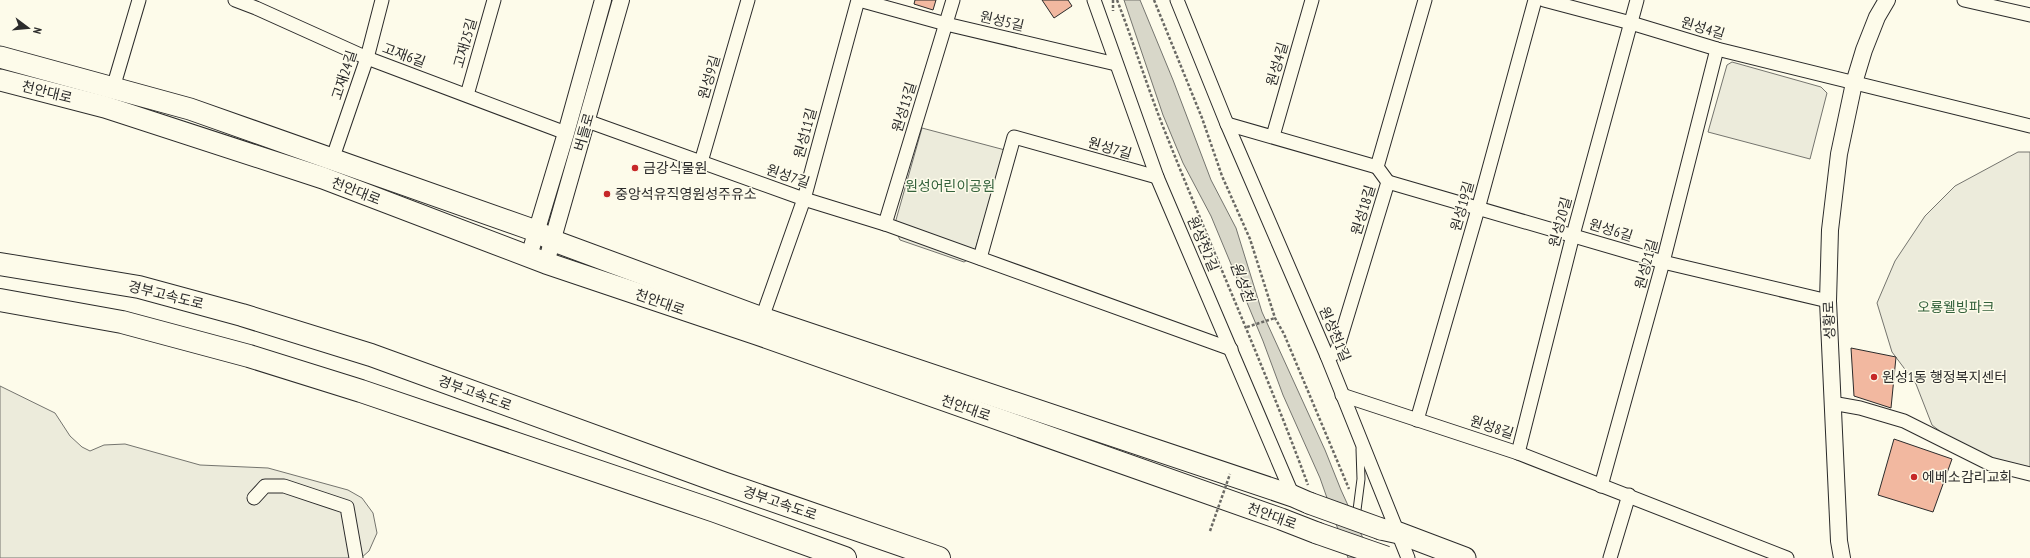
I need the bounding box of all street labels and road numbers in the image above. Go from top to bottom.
street label: 원성5길 [978,7,1026,35]
street label: 원성4길 [1679,13,1727,43]
street label: 고재25길 [449,16,481,70]
street label: 고재6길 [380,39,428,71]
street label: 원성4길 [1262,40,1292,88]
street label: 고재24길 [328,48,360,102]
street label: 원성9길 [694,53,724,101]
street label: 천안대로 [20,77,74,107]
street label: 원성13길 [888,80,920,134]
street label: 원성11길 [790,106,820,160]
street label: 버들로 [570,111,598,153]
street label: 원성7길 [1086,133,1134,163]
street label: 원성7길 [764,160,812,192]
street label: 천안대로 [329,173,383,209]
street label: 원성19길 [1446,179,1478,233]
street label: 원성18길 [1347,183,1379,237]
street label: 원성20길 [1545,195,1575,249]
street label: 원성천2길 [1183,214,1223,274]
street label: 원성6길 [1587,215,1635,245]
street label: 원성21길 [1631,237,1661,291]
street label: 경부고속도로 [126,277,206,313]
street label: 천안대로 [633,285,687,319]
street label: 성황로 [1819,300,1839,340]
street label: 원성천1길 [1315,304,1355,364]
street label: 경부고속도로 [436,371,514,415]
street label: 천안대로 [939,391,993,425]
street label: 원성8길 [1468,411,1516,443]
street label: 경부고속도로 [741,482,820,524]
street label: 천안대로 [1245,499,1299,533]

